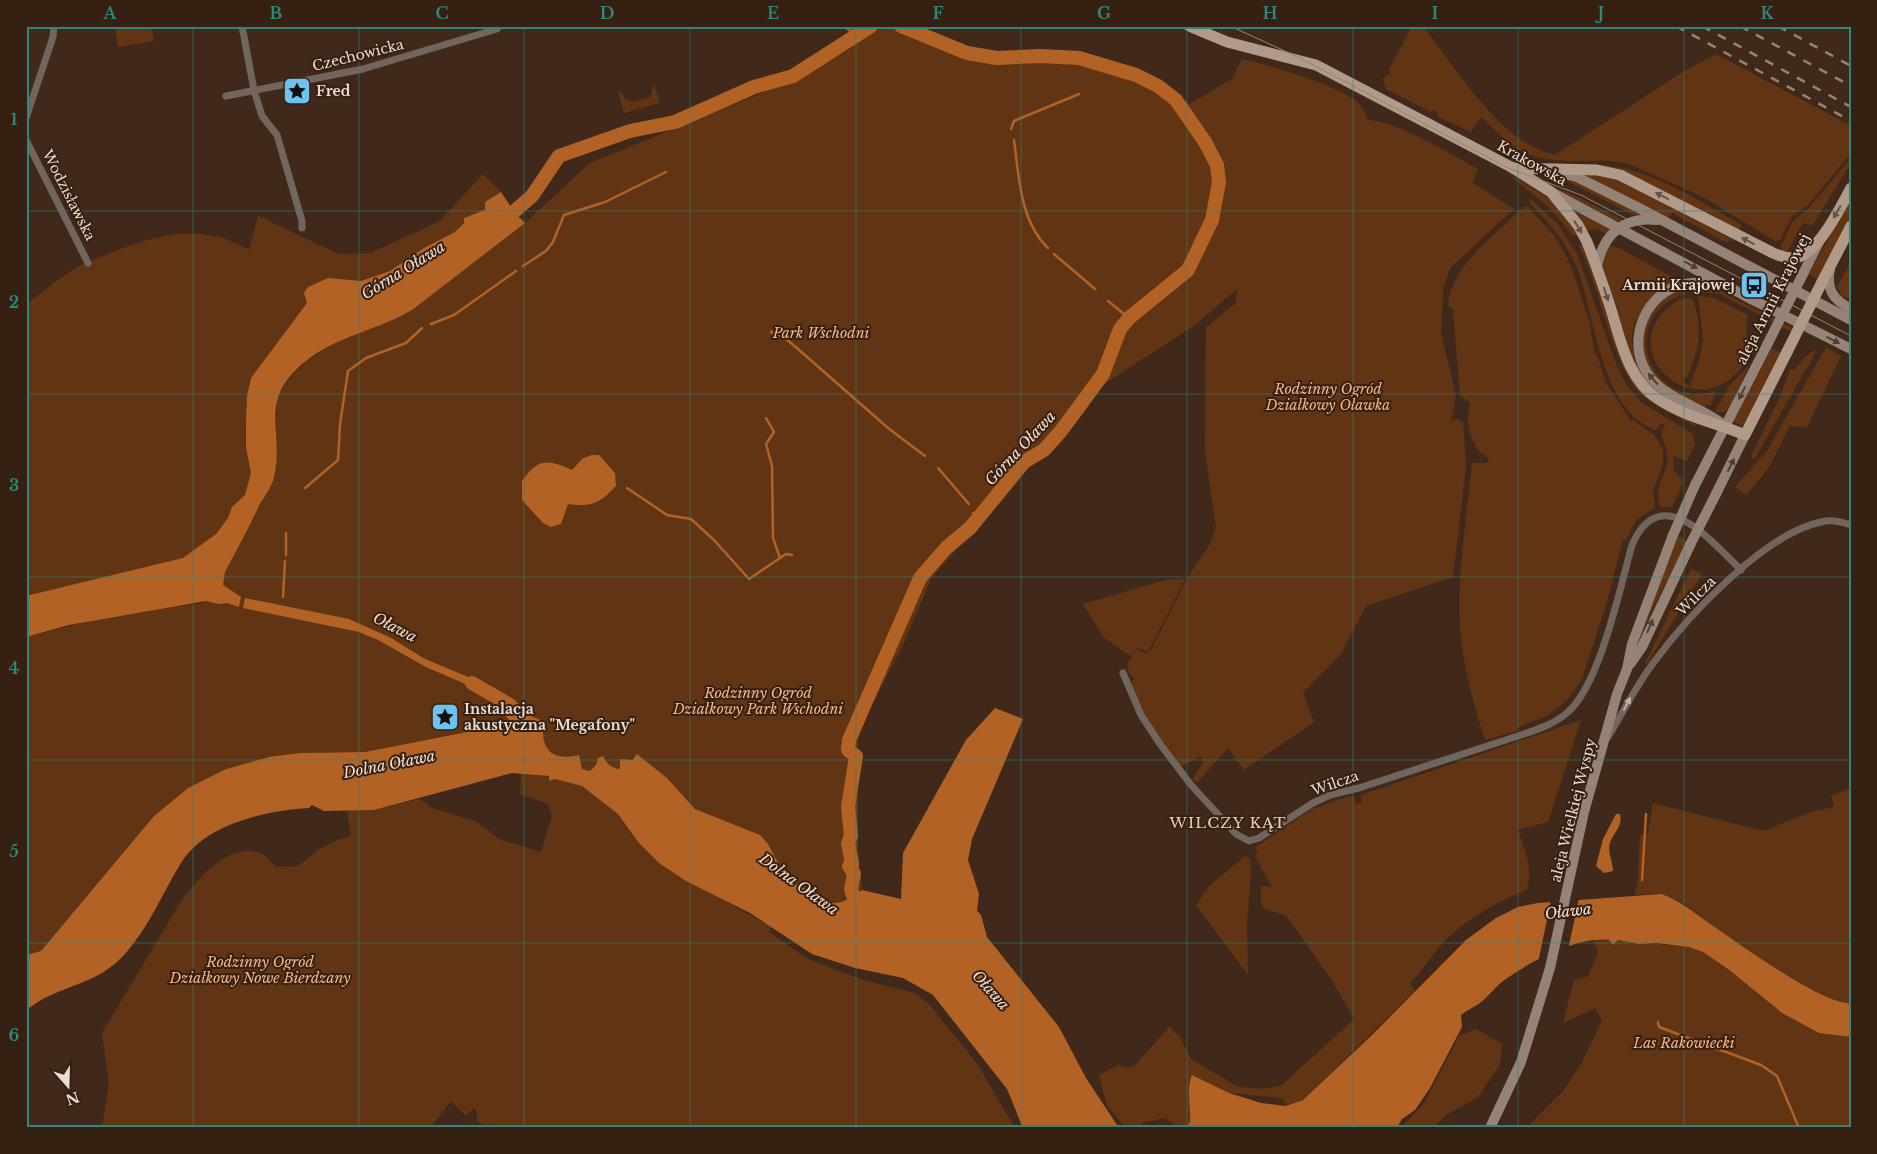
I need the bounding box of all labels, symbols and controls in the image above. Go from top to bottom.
text: A [103,3,118,23]
text: B [270,3,283,23]
text: C [435,3,449,23]
text: D [600,3,614,23]
text: E [767,3,779,23]
text: F [932,3,944,23]
text: G [1097,3,1111,23]
text: H [1262,3,1278,23]
text: I [1432,3,1439,23]
text: J [1595,3,1604,23]
text: K [1760,3,1774,23]
street label: Czechowicka [310,35,406,75]
place icon: Fred [282,76,312,106]
place label: Fred [316,82,351,100]
text: 1 [11,109,18,129]
street label: Krakowska [1494,136,1570,190]
street label: Wodzisławska [38,146,100,244]
one-way arrow [1655,192,1669,200]
one-way arrow [1832,206,1841,219]
one-way arrow [1574,220,1583,233]
street label: aleja Armii Krajowej [1732,231,1814,367]
water label: Górna Oława [358,237,448,303]
one-way arrow [1741,237,1756,245]
one-way arrow [1684,261,1699,269]
bus stop icon: Armii Krajowej [1739,270,1769,300]
place label: Armii Krajowej [1621,276,1735,294]
one-way arrow [1603,287,1610,302]
text: 2 [9,292,19,312]
park label: Park Wschodni [772,324,869,342]
one-way arrow [1826,336,1840,344]
one-way arrow [1647,373,1658,386]
park label: Rodzinny Ogród Działkowy Oławka [1265,380,1390,414]
one-way arrow [1738,385,1746,400]
water label: Górna Oława [981,407,1059,489]
one-way arrow [1727,458,1735,472]
text: 3 [9,475,19,495]
street label: Wilcza [1672,572,1720,620]
water label: Oława [370,608,420,646]
one-way arrow [1647,619,1655,633]
text: 4 [9,658,19,678]
park label: Rodzinny Ogród Działkowy Park Wschodni [672,684,843,718]
one-way arrow [1623,697,1631,711]
place label: Instalacja akustyczna "Megafony" [464,700,635,734]
place icon: Instalacja akustyczna "Megafony" [430,702,460,732]
street label: aleja Wielkiej Wyspy [1546,736,1600,884]
water label: Dolna Oława [340,746,437,782]
street label: Wilcza [1308,766,1361,800]
district label: WILCZY KĄT [1168,813,1287,832]
text: 5 [9,841,19,861]
water label: Dolna Oława [755,848,842,919]
water label: Oława [1544,899,1592,923]
park label: Rodzinny Ogród Działkowy Nowe Bierdzany [169,953,351,987]
water label: Oława [968,966,1014,1014]
text: 6 [9,1025,20,1045]
park label: Las Rakowiecki [1632,1034,1735,1052]
north arrow [42,1062,92,1112]
text: N [63,1088,82,1109]

